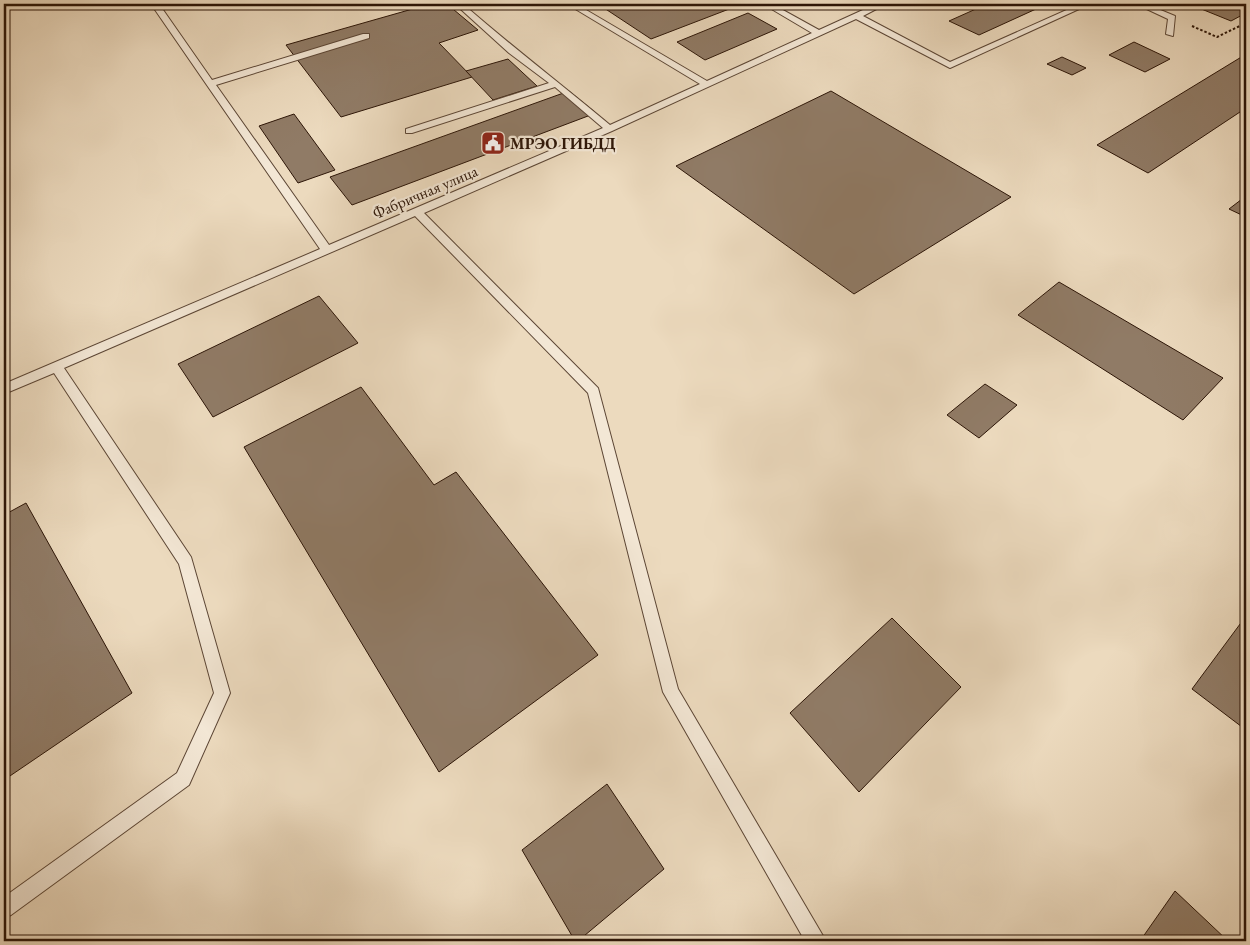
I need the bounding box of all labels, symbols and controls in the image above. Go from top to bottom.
public building icon: МРЭО ГИБДД [480,130,506,156]
place label: МРЭО ГИБДД [510,133,616,154]
street label: Фабричная улица [369,160,481,224]

